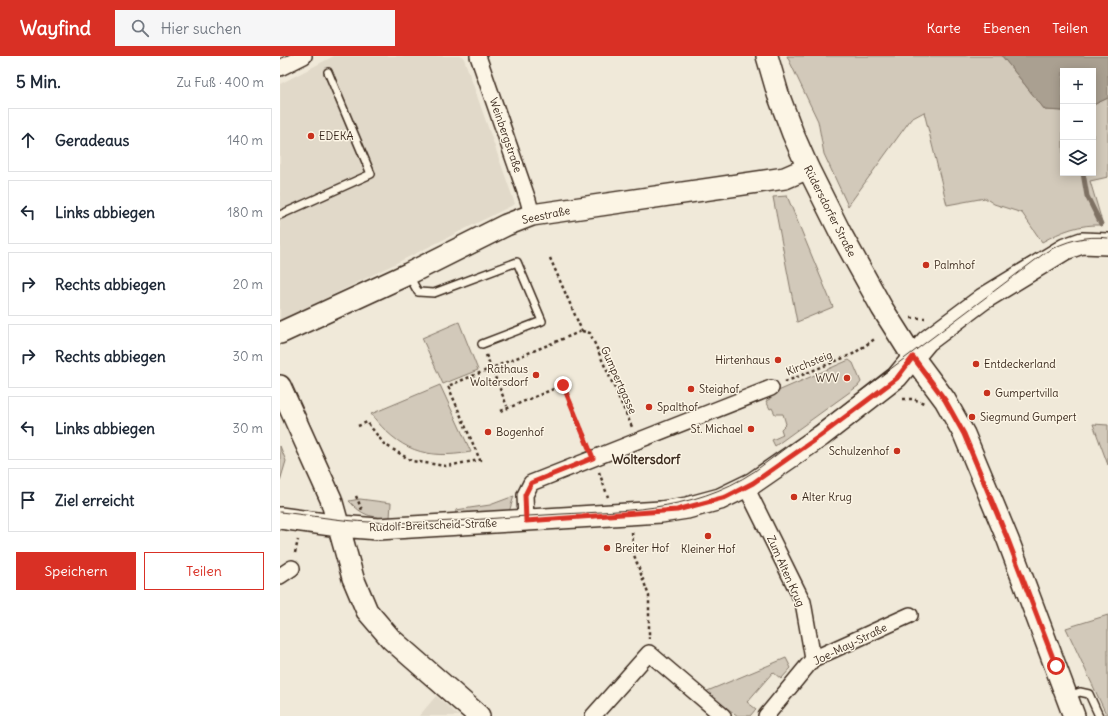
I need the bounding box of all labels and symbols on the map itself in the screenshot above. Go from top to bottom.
street label: Weinbergstraße [487,96,525,174]
place label: EDEKA [319,129,354,143]
marker: EDEKA [306,131,316,141]
street label: Rüdersdorfer Straße [801,163,859,259]
street label: Seestraße [520,203,572,227]
place label: Palmhof [934,258,975,272]
marker: Palmhof [921,260,931,270]
street label: Gumpertgasse [598,344,640,416]
street label: Kirchsteig [784,347,834,379]
place label: Hirtenhaus [715,353,770,367]
marker: Hirtenhaus [773,355,783,365]
place label: Entdeckerland [984,357,1056,371]
marker: Entdeckerland [971,359,981,369]
place label: Rathaus Woltersdorf [470,362,528,389]
marker: Rathaus Woltersdorf [531,370,541,380]
place label: WVV [815,371,839,385]
marker: WVV [842,373,852,383]
route end [554,376,572,394]
place label: Steighof [699,382,740,396]
marker: Steighof [686,384,696,394]
place label: Gumpertvilla [995,386,1058,400]
marker: Gumpertvilla [982,388,992,398]
place label: Spalthof [657,400,698,414]
marker: Spalthof [644,402,654,412]
place label: Siegmund Gumpert [980,410,1077,424]
marker: Siegmund Gumpert [967,412,977,422]
place label: St. Michael [691,422,743,436]
marker: St. Michael [746,424,756,434]
place label: Bogenhof [496,425,544,439]
marker: Bogenhof [483,427,493,437]
place label: Schulzenhof [829,444,889,458]
marker: Schulzenhof [892,446,902,456]
district label: Woltersdorf [612,451,681,468]
place label: Alter Krug [802,490,852,504]
marker: Alter Krug [789,492,799,502]
street label: Rudolf-Breitscheid-Straße [369,516,497,534]
marker: Kleiner Hof [703,531,713,541]
street label: Zum Alten Krug [764,533,808,609]
place label: Breiter Hof [615,541,669,555]
place label: Kleiner Hof [681,542,736,556]
marker: Breiter Hof [602,543,612,553]
street label: Joe-May-Straße [811,620,889,668]
route start [1047,657,1065,675]

